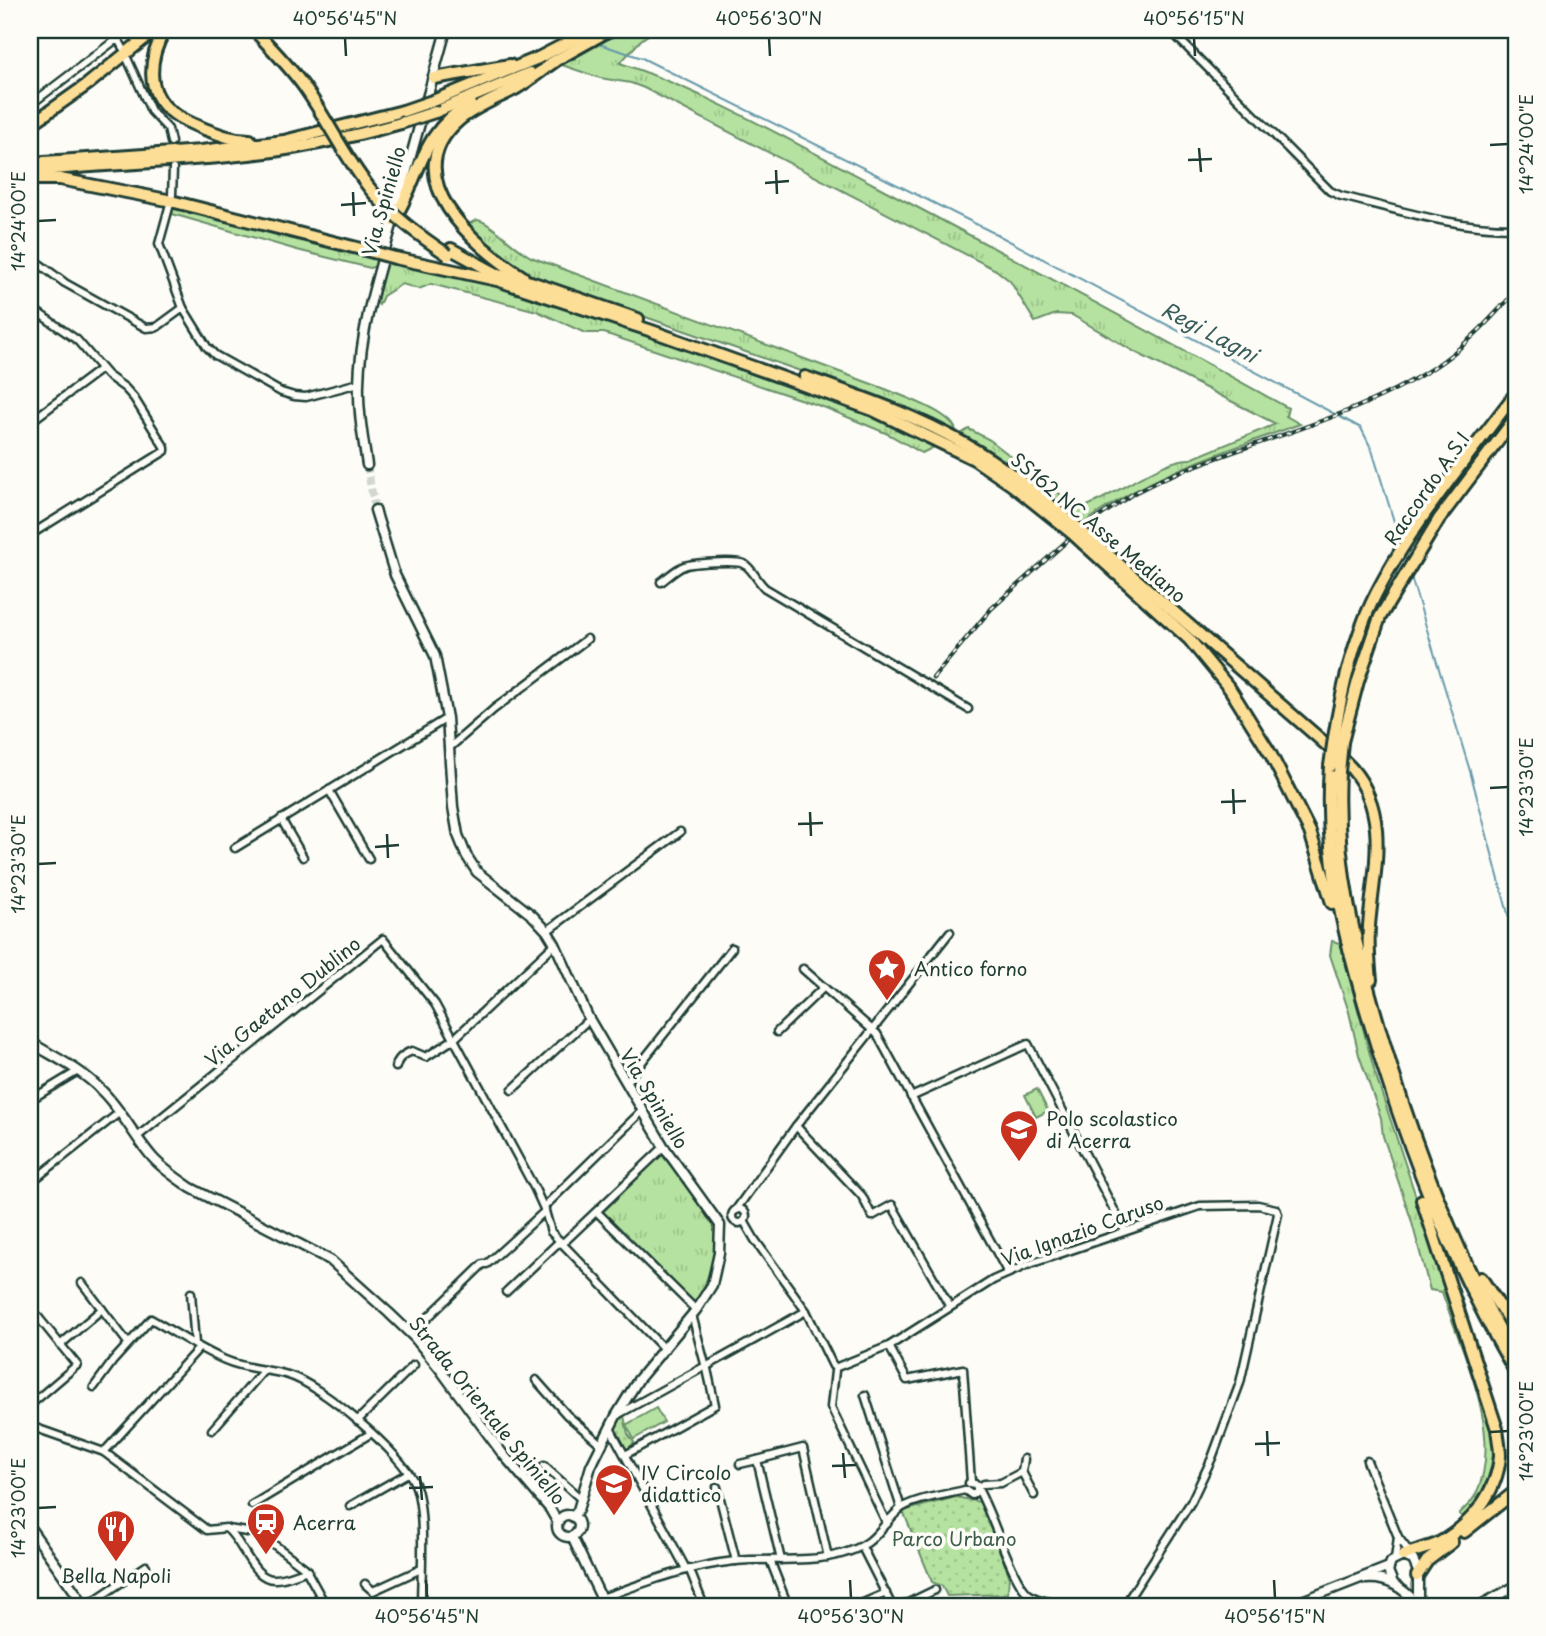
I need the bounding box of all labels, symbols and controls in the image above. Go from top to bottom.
text: 40°56'45"N [293,4,397,31]
text: 40°56'30"N [716,4,822,31]
text: 40°56'15"N [1143,4,1245,31]
text: 14°24'00"E [1512,94,1539,194]
street label: Via Spiniello [354,143,412,259]
text: 14°24'00"E [4,171,31,271]
water label: Regi Lagni [1156,292,1266,371]
street label: Raccordo A.S.I [1376,426,1476,550]
street label: SS162 NC Asse Mediano [1005,445,1193,609]
text: 14°23'30"E [1512,737,1539,837]
text: 14°23'30"E [4,814,31,914]
street label: Via Gaetano Dublino [198,929,366,1073]
place icon: Antico forno [866,947,908,1002]
place label: Antico forno [914,954,1027,982]
street label: Via Spiniello [614,1042,696,1154]
place label: Polo scolastico di Acerra [1046,1104,1178,1154]
school or university icon: Polo scolastico di Acerra [998,1108,1040,1163]
street label: Via Ignazio Caruso [997,1188,1167,1272]
street label: Strada Orientale Spiniello [403,1310,573,1510]
text: 14°23'00"E [1512,1381,1539,1481]
text: 14°23'00"E [4,1458,31,1558]
place label: IV Circolo didattico [641,1458,731,1508]
school or university icon: IV Circolo didattico [593,1462,635,1517]
station icon: Acerra [245,1501,287,1556]
restaurant icon: Bella Napoli [95,1508,137,1563]
place label: Acerra [293,1508,356,1536]
park label: Parco Urbano [891,1524,1017,1552]
place label: Bella Napoli [61,1561,171,1589]
text: 40°56'45"N [375,1602,479,1629]
text: 40°56'30"N [798,1602,904,1629]
text: 40°56'15"N [1224,1602,1326,1629]

